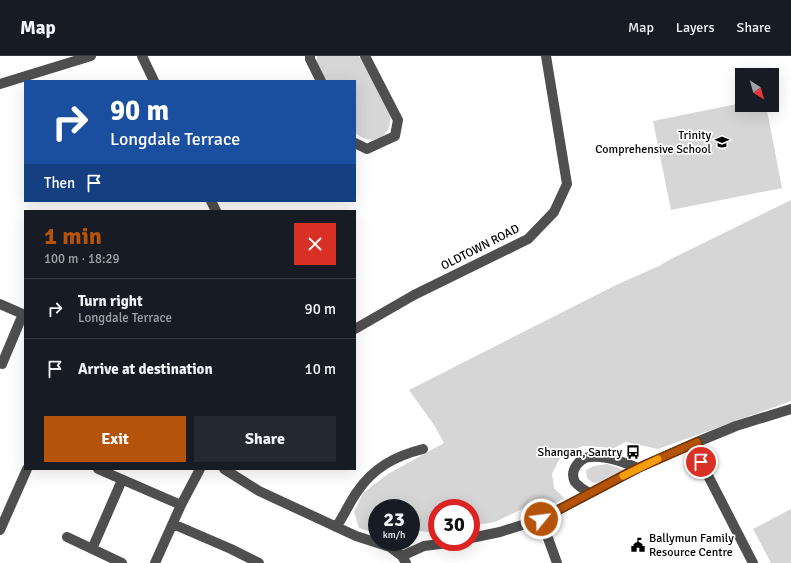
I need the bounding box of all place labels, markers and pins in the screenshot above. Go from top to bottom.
place label: Trinity Comprehensive School [595,128,711,157]
school or university icon: Trinity Comprehensive School [714,134,730,150]
bus stop icon: Shangan, Santry [625,444,641,460]
place label: Shangan, Santry [538,445,622,460]
pin [684,445,718,479]
place label: Ballymun Family Resource Centre [649,531,734,560]
public building icon: Ballymun Family Resource Centre [630,537,646,553]

